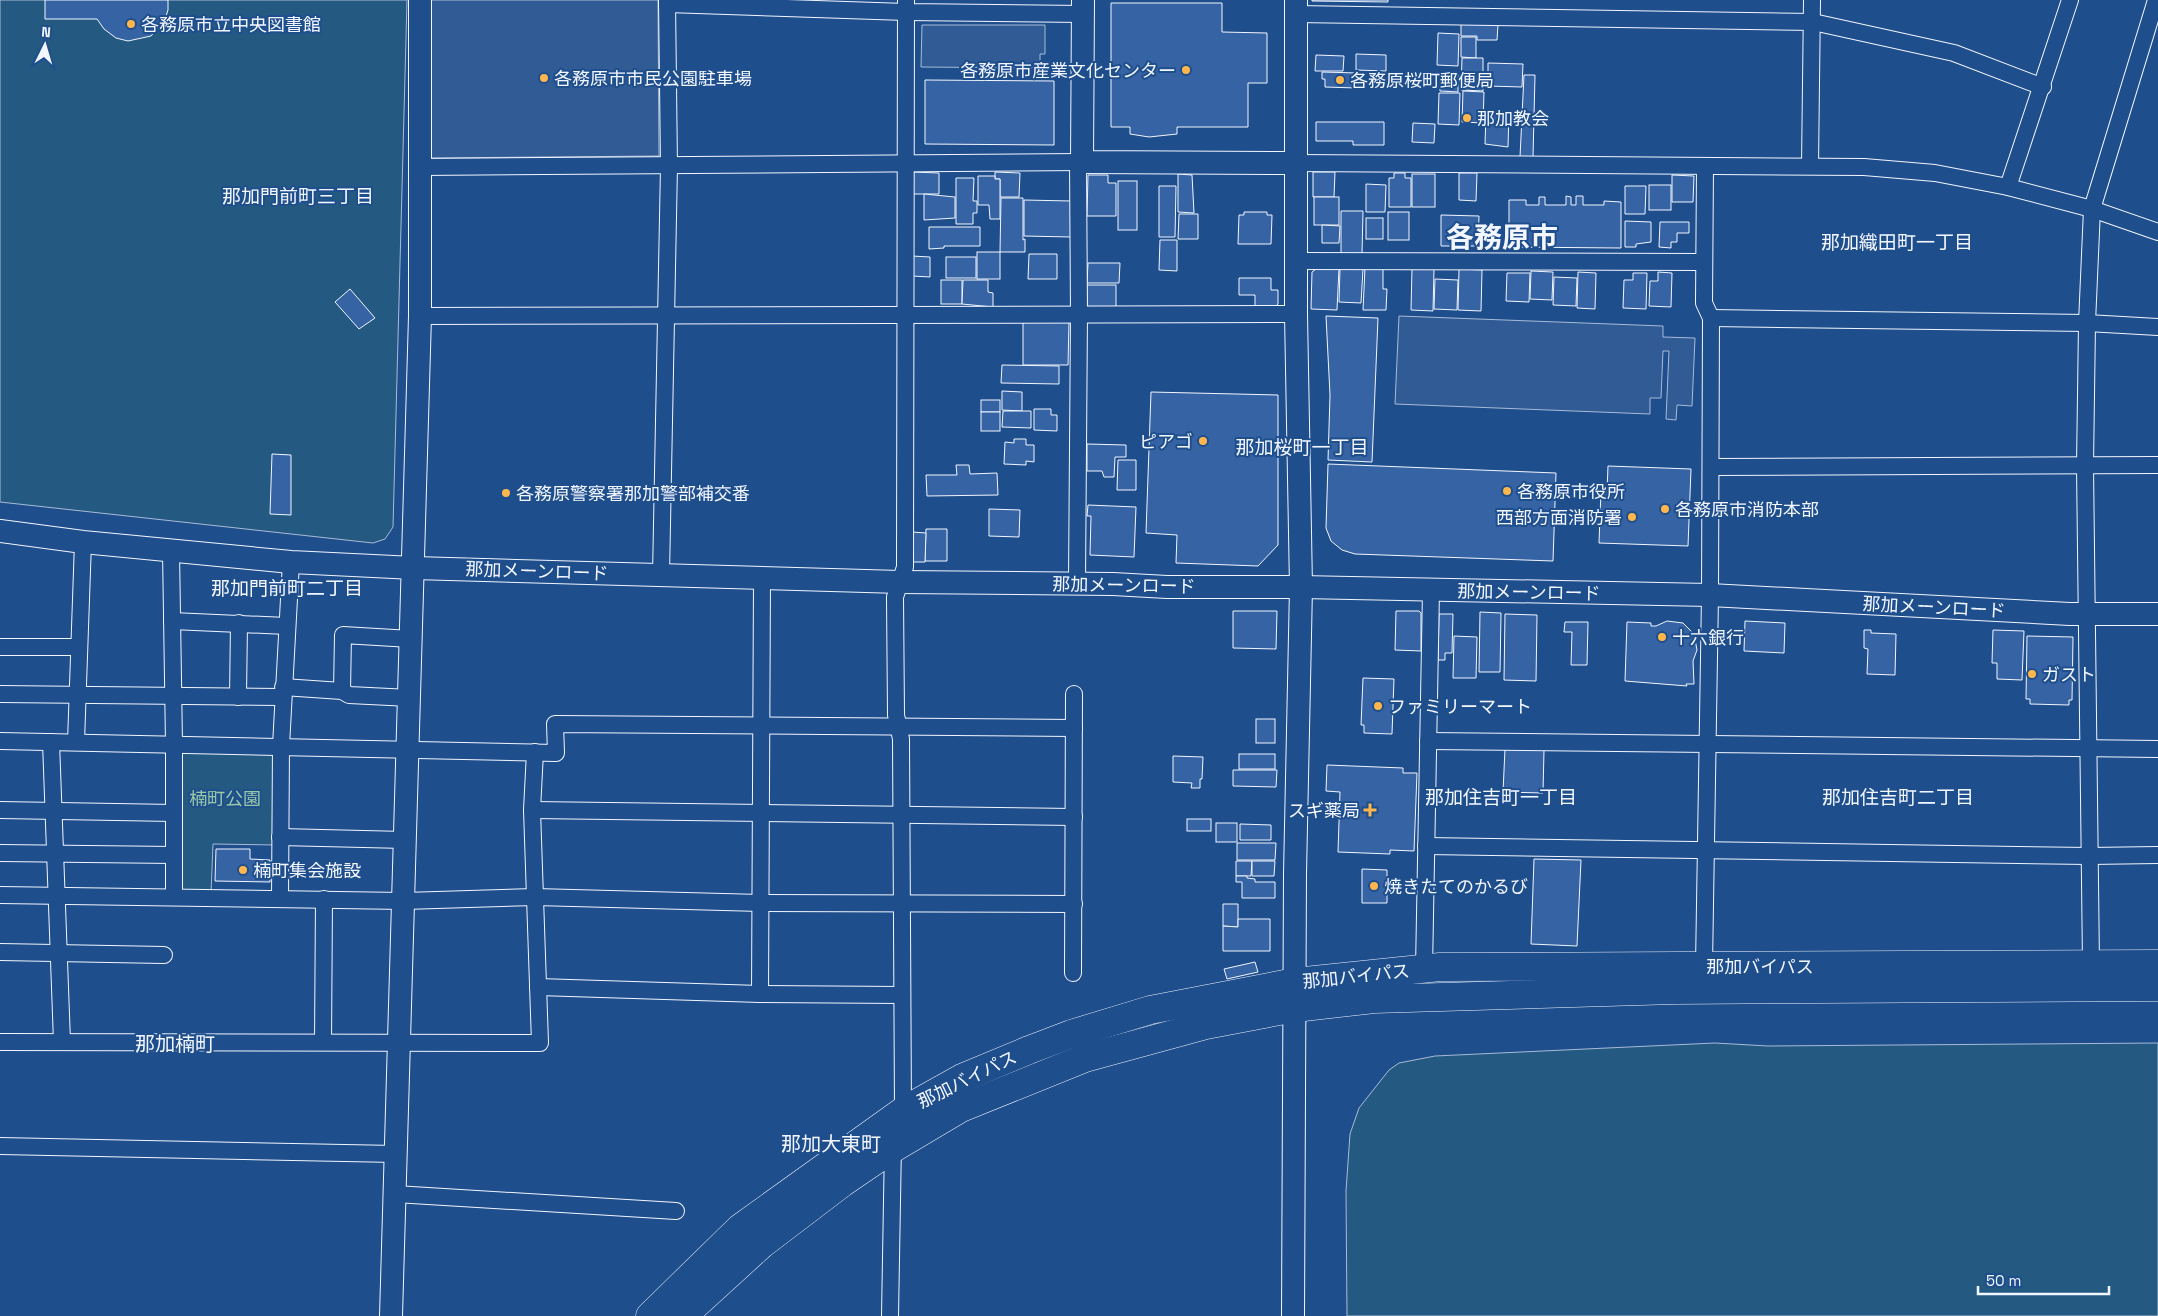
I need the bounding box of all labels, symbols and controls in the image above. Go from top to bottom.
place label: 各務原市立中央図書館 [141,13,321,36]
marker: 各務原市立中央図書館 [125,18,137,30]
north arrow [20,20,70,70]
text: N [41,23,52,41]
place label: 各務原市産業文化センター [960,59,1176,82]
marker: 各務原市産業文化センター [1180,64,1192,76]
place label: 各務原市市民公園駐車場 [554,67,752,90]
place label: 各務原桜町郵便局 [1350,69,1494,92]
marker: 各務原市市民公園駐車場 [538,72,550,84]
marker: 各務原桜町郵便局 [1334,74,1346,86]
place label: 那加教会 [1477,107,1549,130]
marker: 那加教会 [1461,112,1473,124]
district label: 那加門前町三丁目 [222,184,374,209]
district label: 各務原市 [1446,219,1558,255]
district label: 那加織田町一丁目 [1821,230,1973,255]
place label: ピアゴ [1139,430,1193,453]
marker: ピアゴ [1197,435,1209,447]
district label: 那加桜町一丁目 [1235,435,1369,460]
place label: 各務原市役所 [1517,480,1625,503]
place label: 各務原警察署那加警部補交番 [516,482,750,505]
marker: 各務原市役所 [1501,485,1513,497]
marker: 各務原警察署那加警部補交番 [500,487,512,499]
place label: 各務原市消防本部 [1675,498,1819,521]
marker: 各務原市消防本部 [1659,503,1671,515]
place label: 西部方面消防署 [1496,506,1622,529]
marker: 西部方面消防署 [1626,511,1638,523]
street label: 那加メーンロード [465,557,609,585]
street label: 那加メーンロード [1052,572,1196,598]
district label: 那加門前町二丁目 [211,576,363,601]
street label: 那加メーンロード [1457,579,1601,605]
street label: 那加メーンロード [1862,592,2006,622]
place label: 十六銀行 [1672,626,1744,649]
marker: 十六銀行 [1656,631,1668,643]
place label: ガスト [2042,663,2096,686]
marker: ガスト [2026,668,2038,680]
place label: ファミリーマート [1388,695,1532,718]
marker: ファミリーマート [1372,700,1384,712]
district label: 那加住吉町一丁目 [1425,785,1577,810]
district label: 那加住吉町二丁目 [1822,785,1974,810]
park label: 楠町公園 [189,787,261,810]
place label: スギ薬局 [1288,799,1360,822]
marker: スギ薬局 [1364,804,1376,816]
place label: 楠町集会施設 [253,859,361,882]
marker: 楠町集会施設 [237,864,249,876]
place label: 焼きたてのかるび [1384,875,1528,898]
marker: 焼きたてのかるび [1368,880,1380,892]
street label: 那加バイパス [1706,955,1814,978]
street label: 那加バイパス [1301,959,1411,993]
district label: 那加楠町 [135,1031,215,1057]
street label: 那加バイパス [914,1045,1020,1113]
district label: 那加大東町 [781,1131,881,1157]
scale bar [1978,1264,2109,1296]
text: 50 m [1986,1271,2021,1290]

